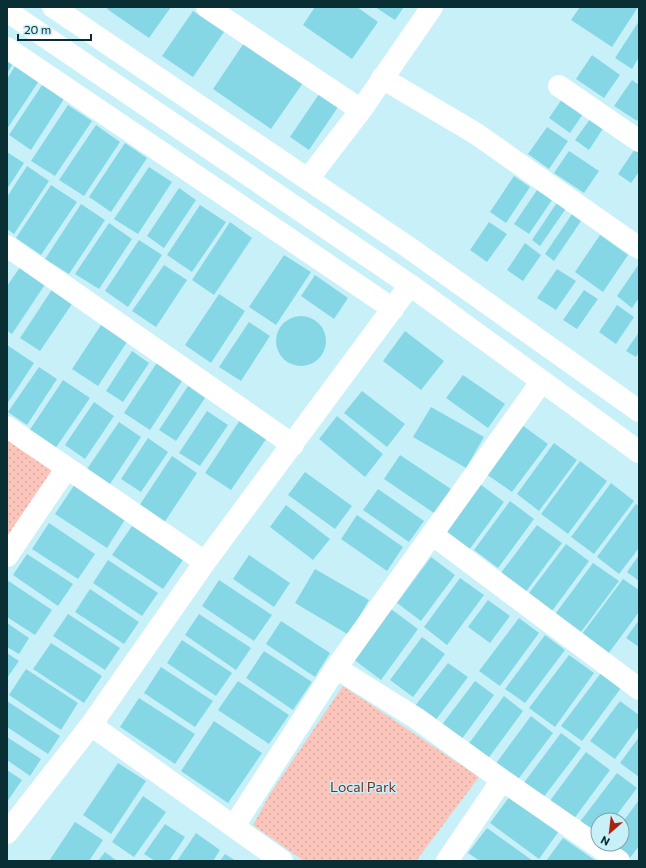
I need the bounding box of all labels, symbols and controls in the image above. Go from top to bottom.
scale bar [18,16,91,42]
text: 20 m [24,22,51,36]
park label: Local Park [330,778,396,795]
north arrow [590,812,630,852]
text: N [598,834,612,849]

